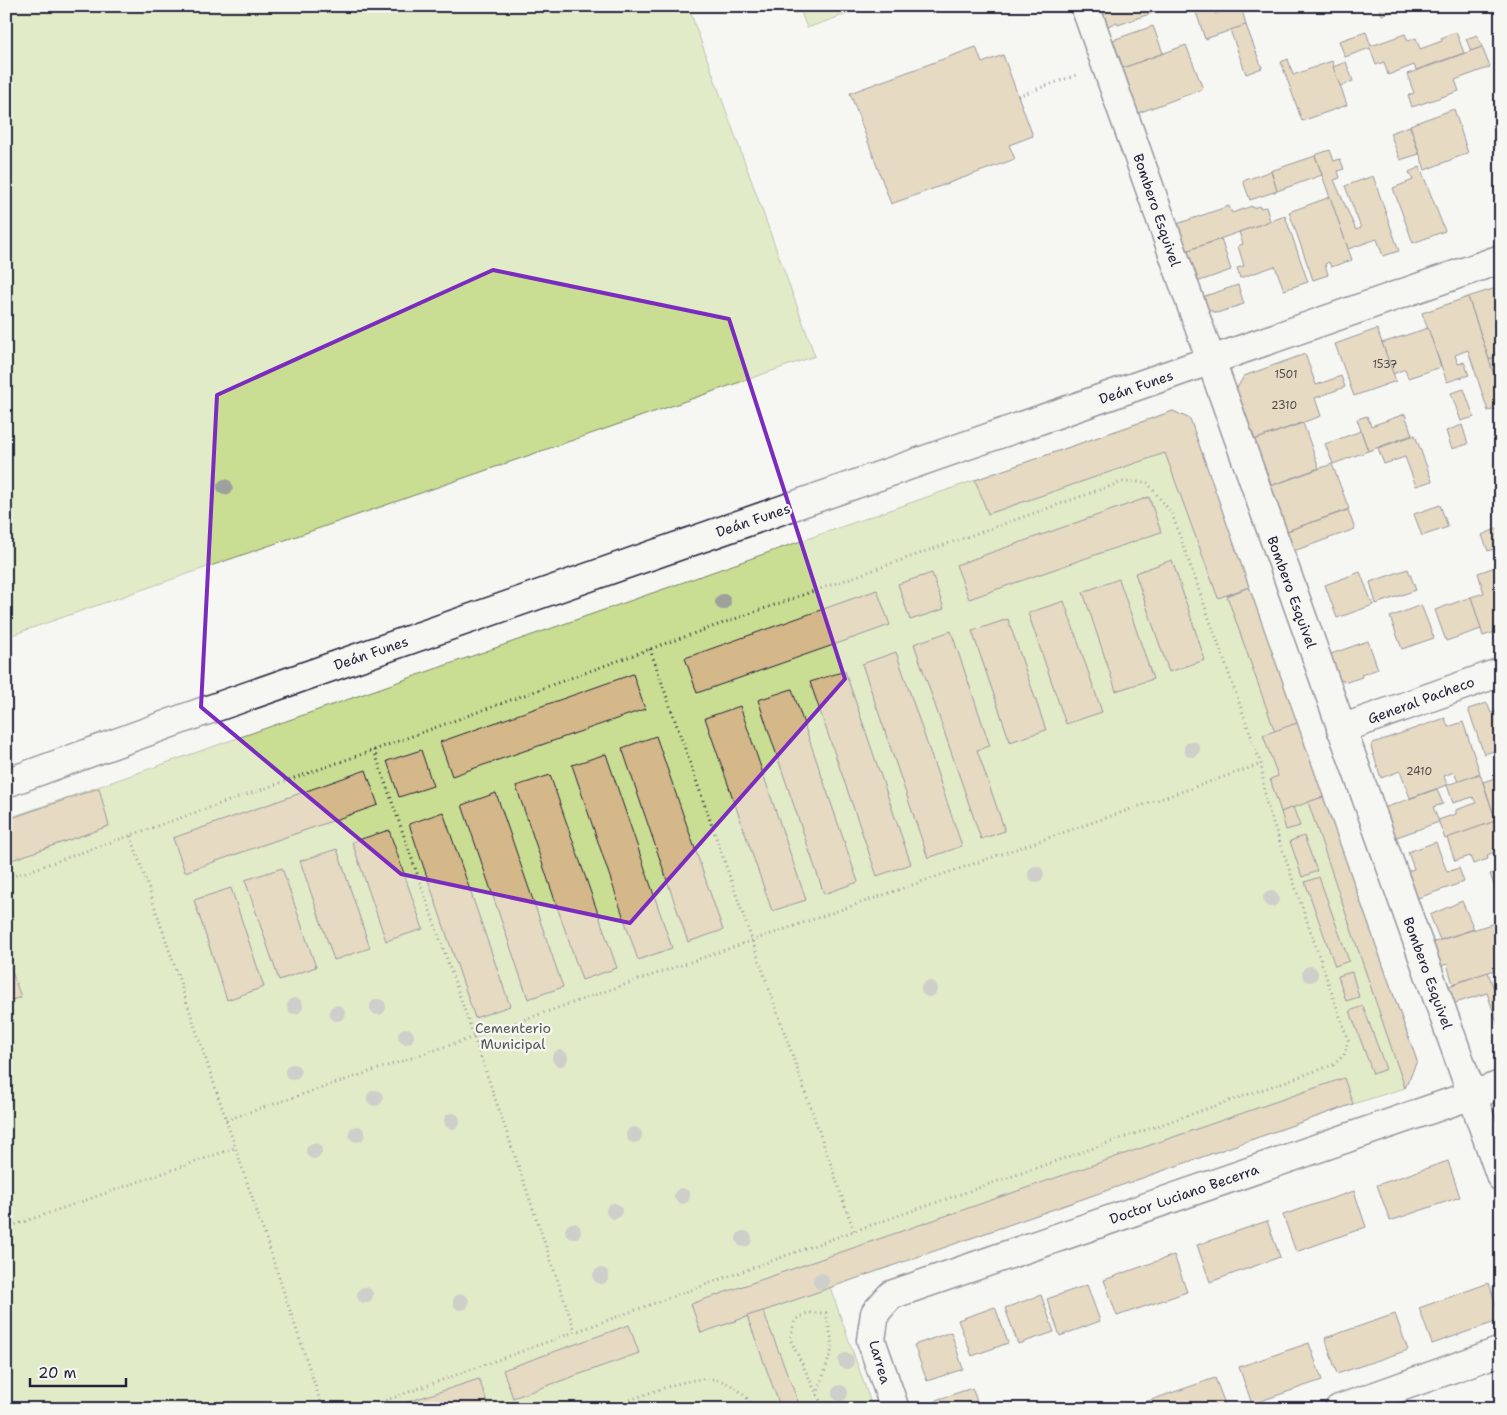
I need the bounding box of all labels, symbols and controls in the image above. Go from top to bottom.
street label: Bombero Esquivel [1129,151,1185,270]
house number: 1537 [1372,357,1398,372]
street label: Deán Funes [1096,366,1176,408]
house number: 1501 [1274,367,1298,382]
house number: 2310 [1271,398,1297,413]
street label: Deán Funes [713,499,793,541]
street label: Bombero Esquivel [1263,533,1321,651]
street label: Deán Funes [331,632,411,674]
street label: General Pacheco [1365,672,1477,728]
house number: 2410 [1406,764,1432,779]
street label: Bombero Esquivel [1399,914,1457,1032]
park label: Cementerio Municipal [475,1019,551,1053]
street label: Doctor Luciano Becerra [1107,1160,1261,1228]
street label: Larrea [865,1338,895,1386]
scale bar [30,1355,126,1387]
text: 20 m [38,1363,77,1383]

